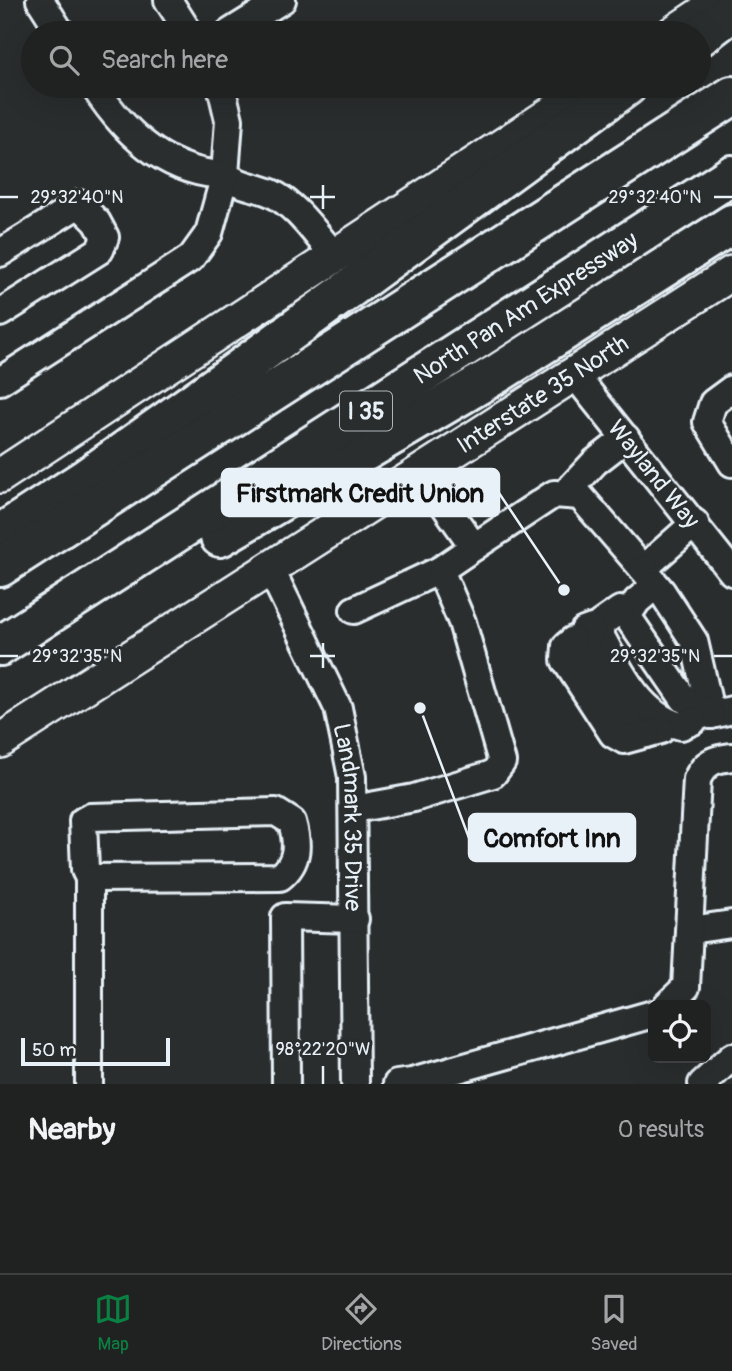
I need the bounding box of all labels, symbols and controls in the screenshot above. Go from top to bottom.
search box [21,21,711,98]
icon: search [45,41,83,79]
text: Search here [101,44,228,76]
text: 29°32'40"N [30,186,124,209]
text: 29°32'40"N [608,186,702,209]
street label: North Pan Am Expressway [408,225,643,391]
street label: Interstate 35 North [452,329,634,460]
road number: I 35 [340,392,392,430]
street label: Wayland Way [601,414,706,534]
callout: Firstmark Credit Union [222,469,499,516]
text: Firstmark Credit Union [236,478,485,510]
text: 29°32'35"N [32,645,122,668]
text: 29°32'35"N [610,645,700,668]
street label: Landmark 35 Drive [326,721,367,912]
callout: Comfort Inn [469,814,635,861]
text: Comfort Inn [483,823,621,855]
map controls [648,1000,711,1063]
button: locate [648,1000,711,1063]
scale bar [21,1035,170,1067]
text: 50 m [32,1038,76,1062]
text: 98°22'20"W [276,1038,370,1061]
text: Nearby [28,1111,115,1148]
text: 0 results [618,1115,704,1144]
tab: Map [94,1290,132,1356]
tab: Directions [321,1290,402,1356]
tab: Saved [590,1290,638,1356]

